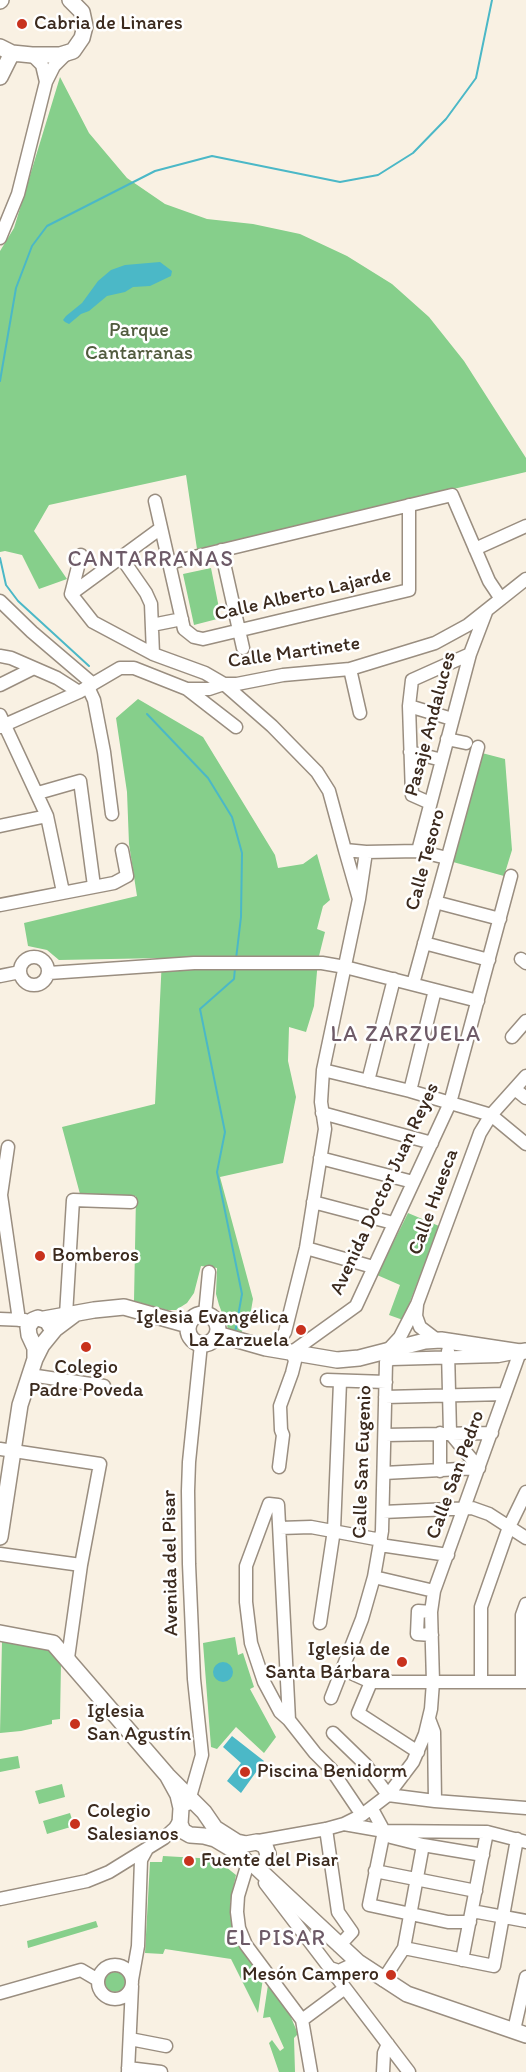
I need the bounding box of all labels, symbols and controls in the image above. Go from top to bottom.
place label: Cabria de Linares [34,12,183,36]
marker: Cabria de Linares [15,17,29,31]
park label: Parque Cantarranas [85,319,193,366]
district label: CANTARRANAS [67,547,235,573]
street label: Calle Alberto Lajarde [212,563,394,627]
street label: Calle Martinete [226,632,362,674]
street label: Pasaje Andaluces [400,649,462,799]
street label: Calle Tesoro [401,807,451,913]
district label: LA ZARZUELA [330,1022,482,1048]
street label: Avenida Doctor Juan Reyes [325,1079,445,1299]
street label: Calle Huesca [404,1146,464,1258]
place label: Bomberos [52,1244,139,1268]
marker: Bomberos [33,1249,47,1263]
place label: Iglesia Evangélica La Zarzuela [136,1306,289,1353]
marker: Iglesia Evangélica La Zarzuela [294,1323,308,1337]
marker: Colegio Padre Poveda [79,1340,93,1354]
place label: Colegio Padre Poveda [29,1356,143,1403]
street label: Calle San Eugenio [348,1385,378,1539]
street label: Calle San Pedro [422,1407,490,1543]
street label: Avenida del Pisar [158,1490,184,1636]
place label: Iglesia de Santa Bárbara [265,1638,390,1685]
marker: Iglesia de Santa Bárbara [395,1655,409,1669]
place label: Iglesia San Agustín [87,1700,191,1747]
marker: Iglesia San Agustín [68,1717,82,1731]
place label: Piscina Benidorm [257,1760,407,1784]
marker: Piscina Benidorm [238,1765,252,1779]
place label: Colegio Salesianos [87,1800,179,1847]
marker: Colegio Salesianos [68,1817,82,1831]
place label: Fuente del Pisar [201,1849,338,1873]
marker: Fuente del Pisar [182,1854,196,1868]
district label: EL PISAR [226,1926,326,1952]
place label: Mesón Campero [242,1963,379,1987]
marker: Mesón Campero [384,1968,398,1982]

